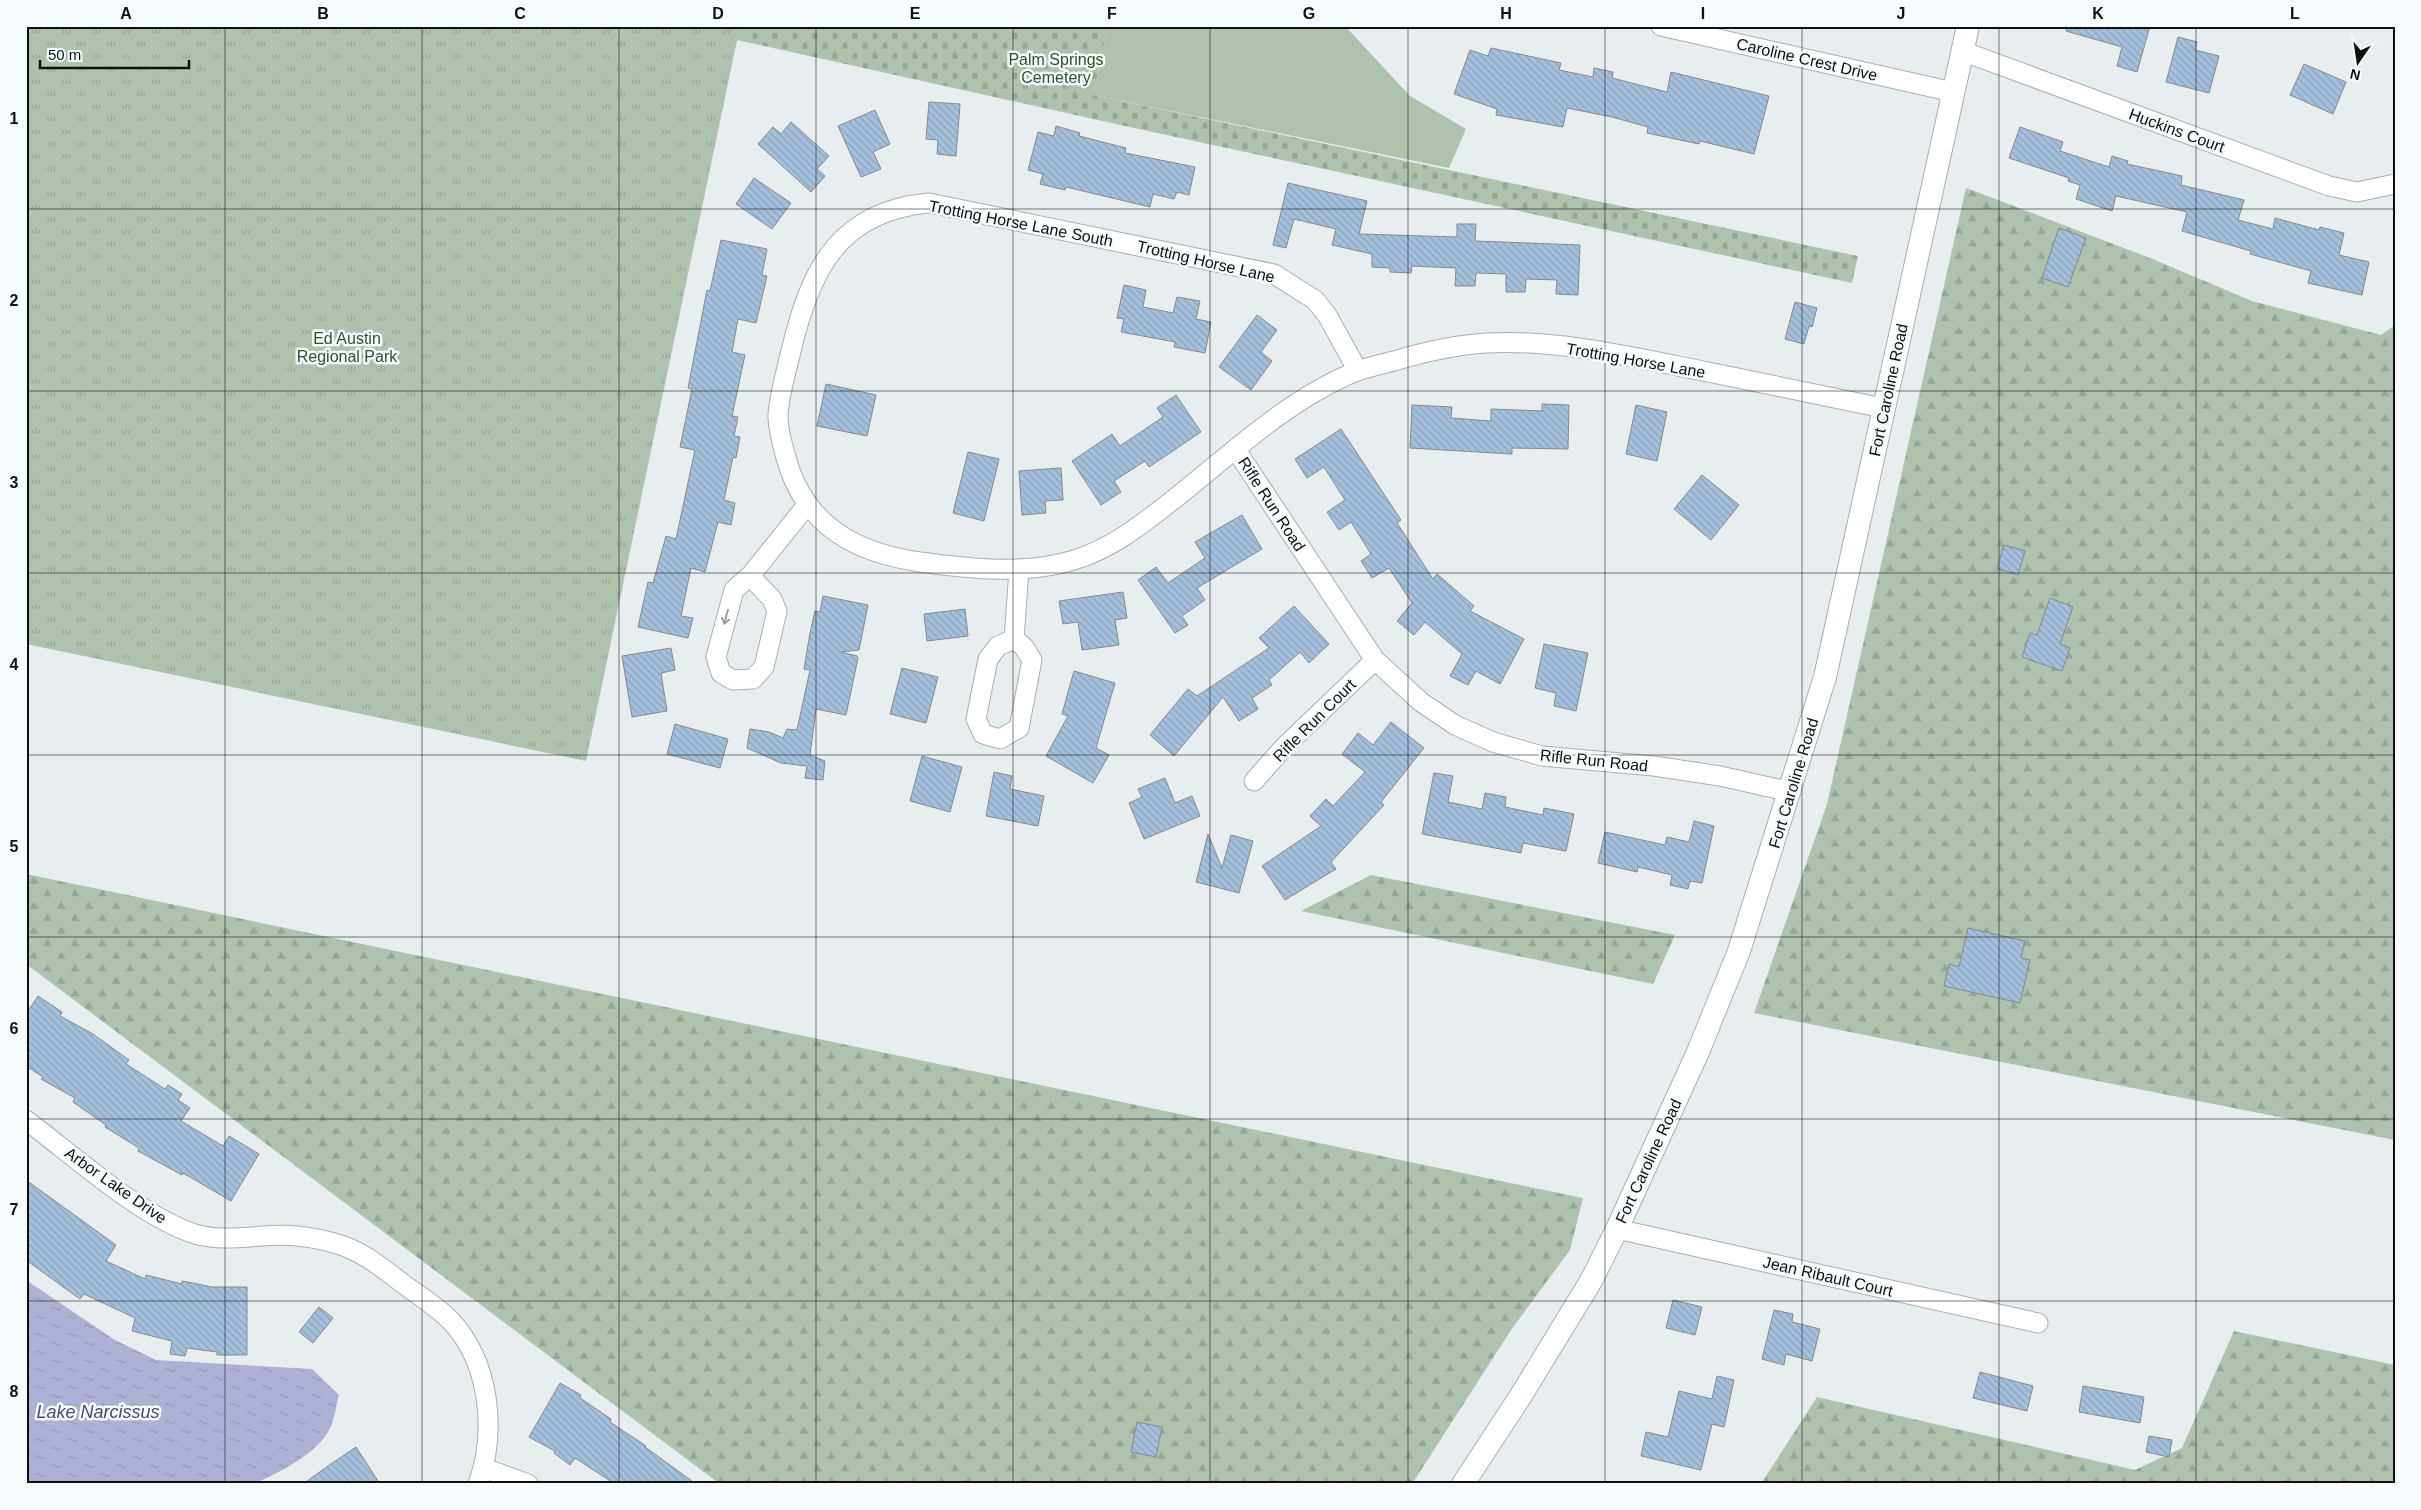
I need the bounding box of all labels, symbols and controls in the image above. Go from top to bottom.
text: A [120,5,132,22]
text: B [317,5,329,22]
text: C [514,5,526,22]
text: D [712,5,724,22]
text: E [910,5,921,22]
text: F [1107,5,1117,22]
text: G [1303,5,1315,22]
text: H [1500,5,1512,22]
text: I [1701,5,1705,22]
text: J [1897,5,1905,22]
text: K [2092,5,2104,22]
text: L [2290,5,2300,22]
street label: Caroline Crest Drive [1735,35,1879,84]
scale bar [40,38,189,70]
north arrow [2334,38,2384,88]
text: 50 m [48,46,81,63]
park label: Palm Springs Cemetery [1008,51,1104,86]
text: N [2348,66,2362,84]
street label: Huckins Court [2127,105,2227,156]
text: 1 [10,110,19,127]
street label: Trotting Horse Lane South [927,197,1114,250]
street label: Trotting Horse Lane [1135,237,1277,286]
text: 2 [10,292,19,309]
street label: Fort Caroline Road [1866,322,1911,458]
park label: Ed Austin Regional Park [297,330,398,365]
street label: Trotting Horse Lane [1565,340,1707,381]
street label: Rifle Run Road [1235,454,1308,554]
text: 3 [10,474,19,491]
one-way arrow [721,608,730,624]
text: 4 [10,656,19,673]
street label: Rifle Run Court [1270,675,1359,765]
street label: Fort Caroline Road [1766,716,1821,850]
street label: Rifle Run Road [1539,746,1649,775]
text: 5 [10,838,19,855]
text: 6 [10,1020,19,1037]
street label: Fort Caroline Road [1612,1096,1685,1226]
street label: Arbor Lake Drive [62,1144,170,1227]
text: 7 [10,1201,19,1218]
street label: Jean Ribault Court [1761,1253,1895,1300]
text: 8 [10,1383,19,1400]
water label: Lake Narcissus [36,1402,160,1422]

